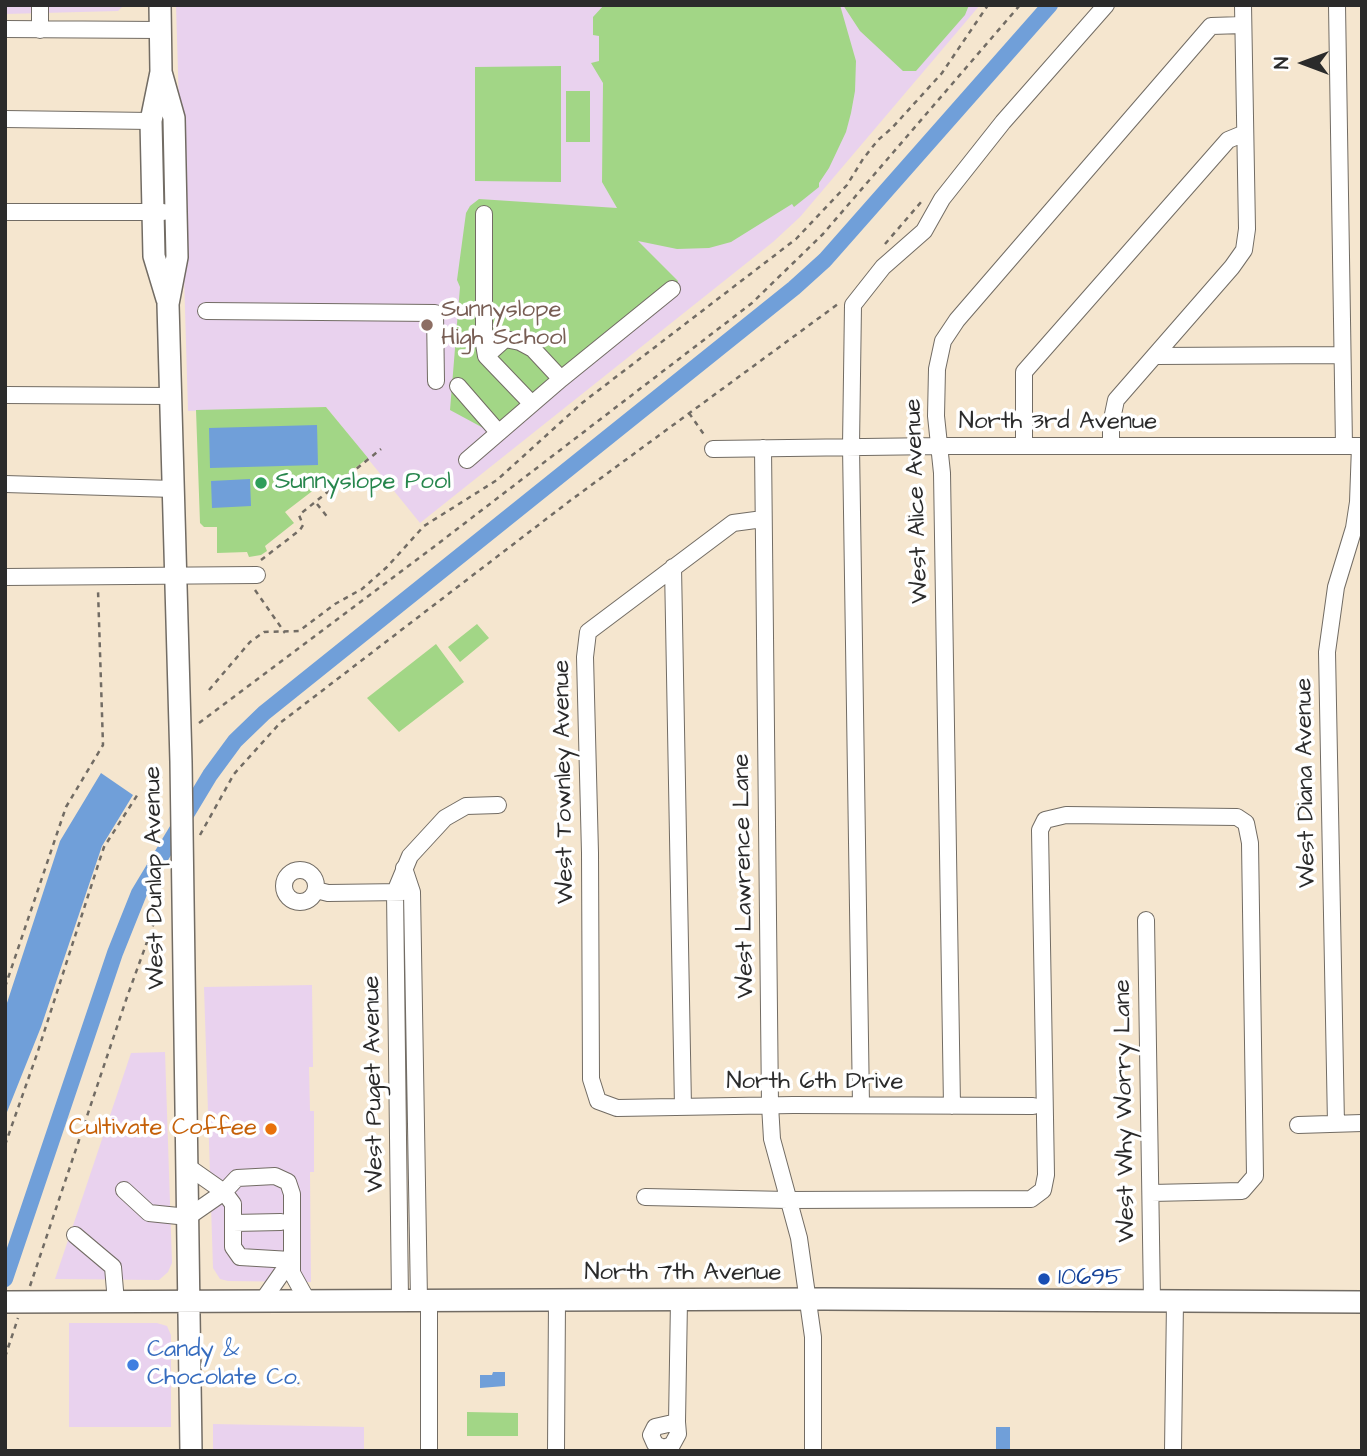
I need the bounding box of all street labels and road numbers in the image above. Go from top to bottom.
street label: West Alice Avenue [900,398,936,604]
street label: North 3rd Avenue [959,409,1157,437]
street label: West Townley Avenue [548,660,582,904]
street label: West Diana Avenue [1291,678,1323,888]
street label: West Lawrence Lane [728,753,762,999]
street label: West Dunlap Avenue [140,766,172,990]
street label: West Puget Avenue [359,975,391,1193]
street label: West Why Worry Lane [1109,979,1143,1243]
street label: North 6th Drive [726,1069,904,1097]
street label: North 7th Avenue [585,1260,781,1288]

